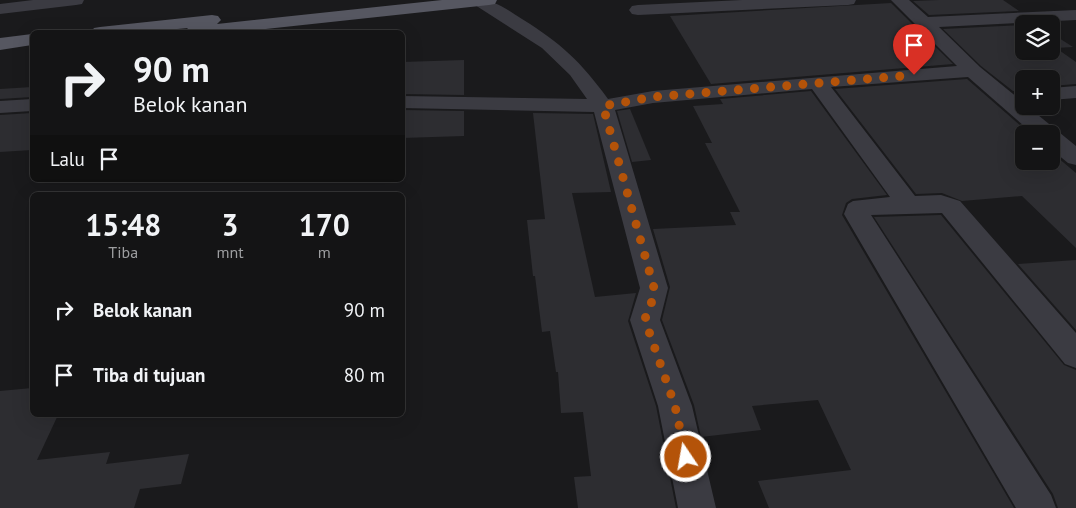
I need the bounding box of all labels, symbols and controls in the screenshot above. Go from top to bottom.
map controls [1015,15,1060,170]
button: layers [1015,15,1060,60]
pin [893,24,935,75]
icon: arrive [900,31,928,59]
text: 90 m [133,46,210,92]
icon: right [50,50,115,115]
button: + [1015,70,1060,115]
text: Belok kanan [133,90,247,118]
button: − [1015,125,1060,170]
icon: arrive [95,145,123,173]
text: Lalu [50,147,85,171]
text: 15:48 [85,205,161,244]
text: 3 [222,205,239,244]
text: 170 [299,205,350,244]
text: Tiba [108,242,138,262]
text: mnt [216,242,244,262]
text: m [318,242,331,262]
icon: right [50,296,78,324]
text: Belok kanan [93,298,192,322]
text: 90 m [344,298,385,322]
icon: arrive [50,361,78,389]
text: Tiba di tujuan [93,363,205,387]
text: 80 m [344,363,385,387]
position arrow [659,430,711,482]

